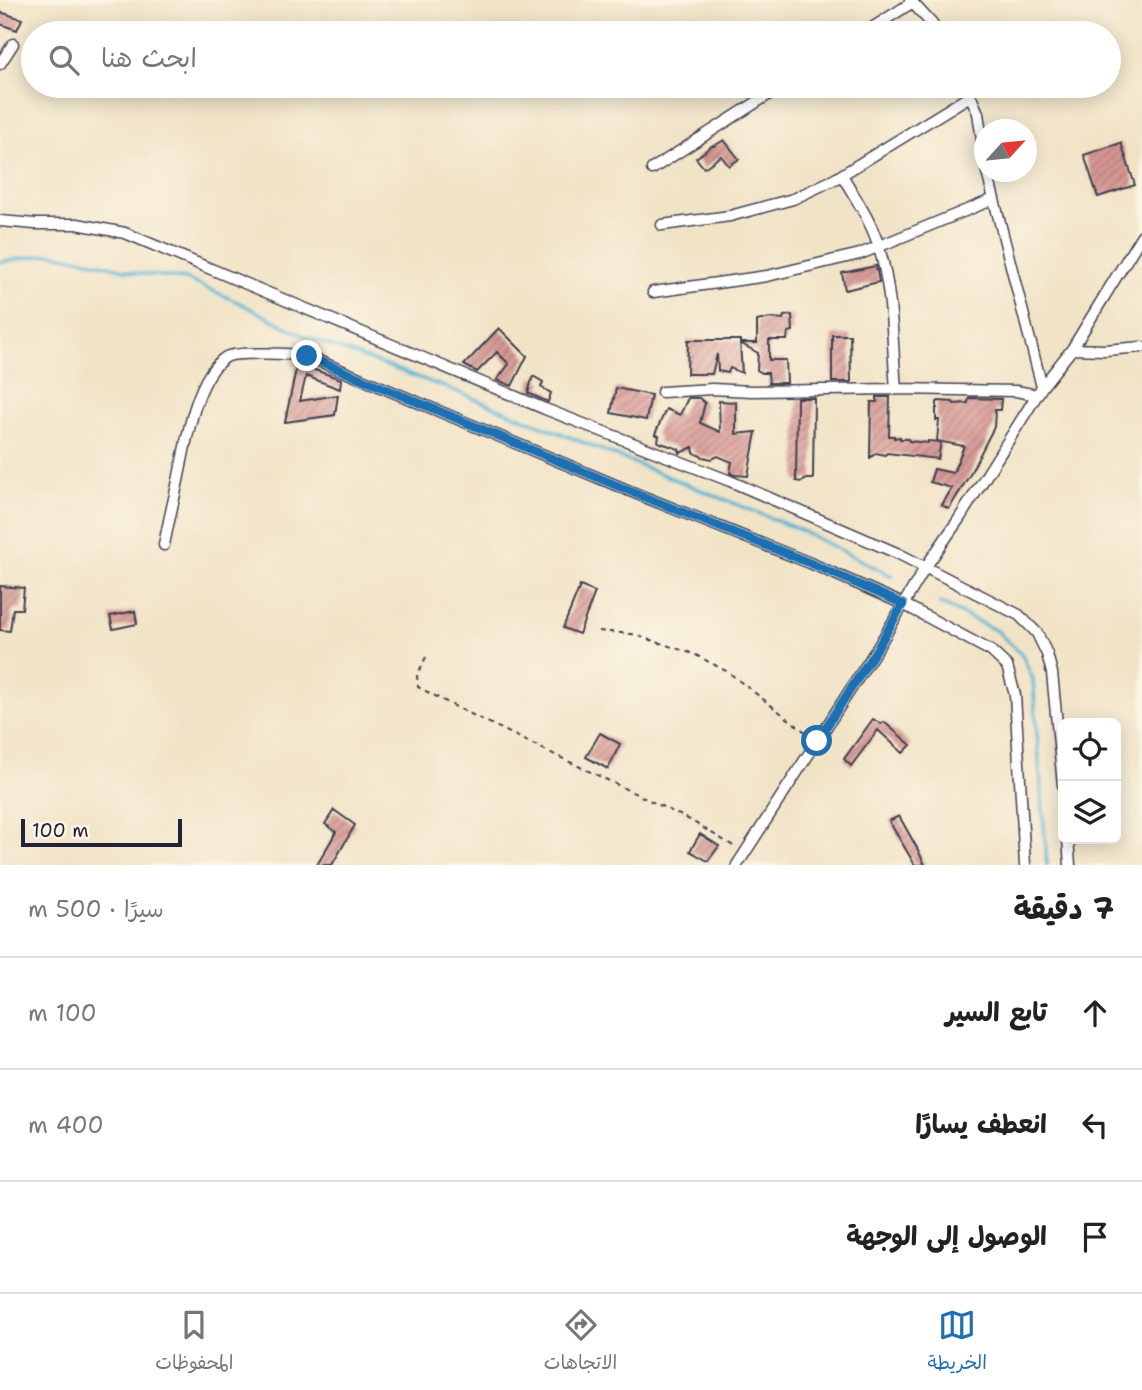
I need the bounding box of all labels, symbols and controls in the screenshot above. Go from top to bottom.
search box [21,21,1121,98]
text: ابحث هنا [101,40,197,75]
icon: search [45,41,83,79]
north arrow [974,119,1037,182]
route end [291,340,322,371]
map controls [1058,718,1121,844]
button: locate [1058,718,1121,781]
route start [801,725,832,756]
button: layers [1058,781,1121,844]
scale bar [21,816,182,848]
text: 100 m [32,818,89,843]
text: 7 دقيقة [1013,888,1114,929]
text: سيرًا · 500 m [28,894,164,924]
text: تابع السير [945,994,1047,1029]
icon: ahead [1076,994,1114,1032]
text: 100 m [28,998,97,1028]
text: انعطف يسارًا [915,1106,1047,1141]
icon: left [1076,1106,1114,1144]
text: 400 m [28,1110,104,1140]
text: الوصول إلى الوجهة [846,1218,1047,1253]
icon: arrive [1076,1218,1114,1256]
tab: المحفوظات [155,1306,233,1379]
tab: الاتجاهات [544,1306,617,1379]
tab: الخريطة [928,1306,987,1379]

